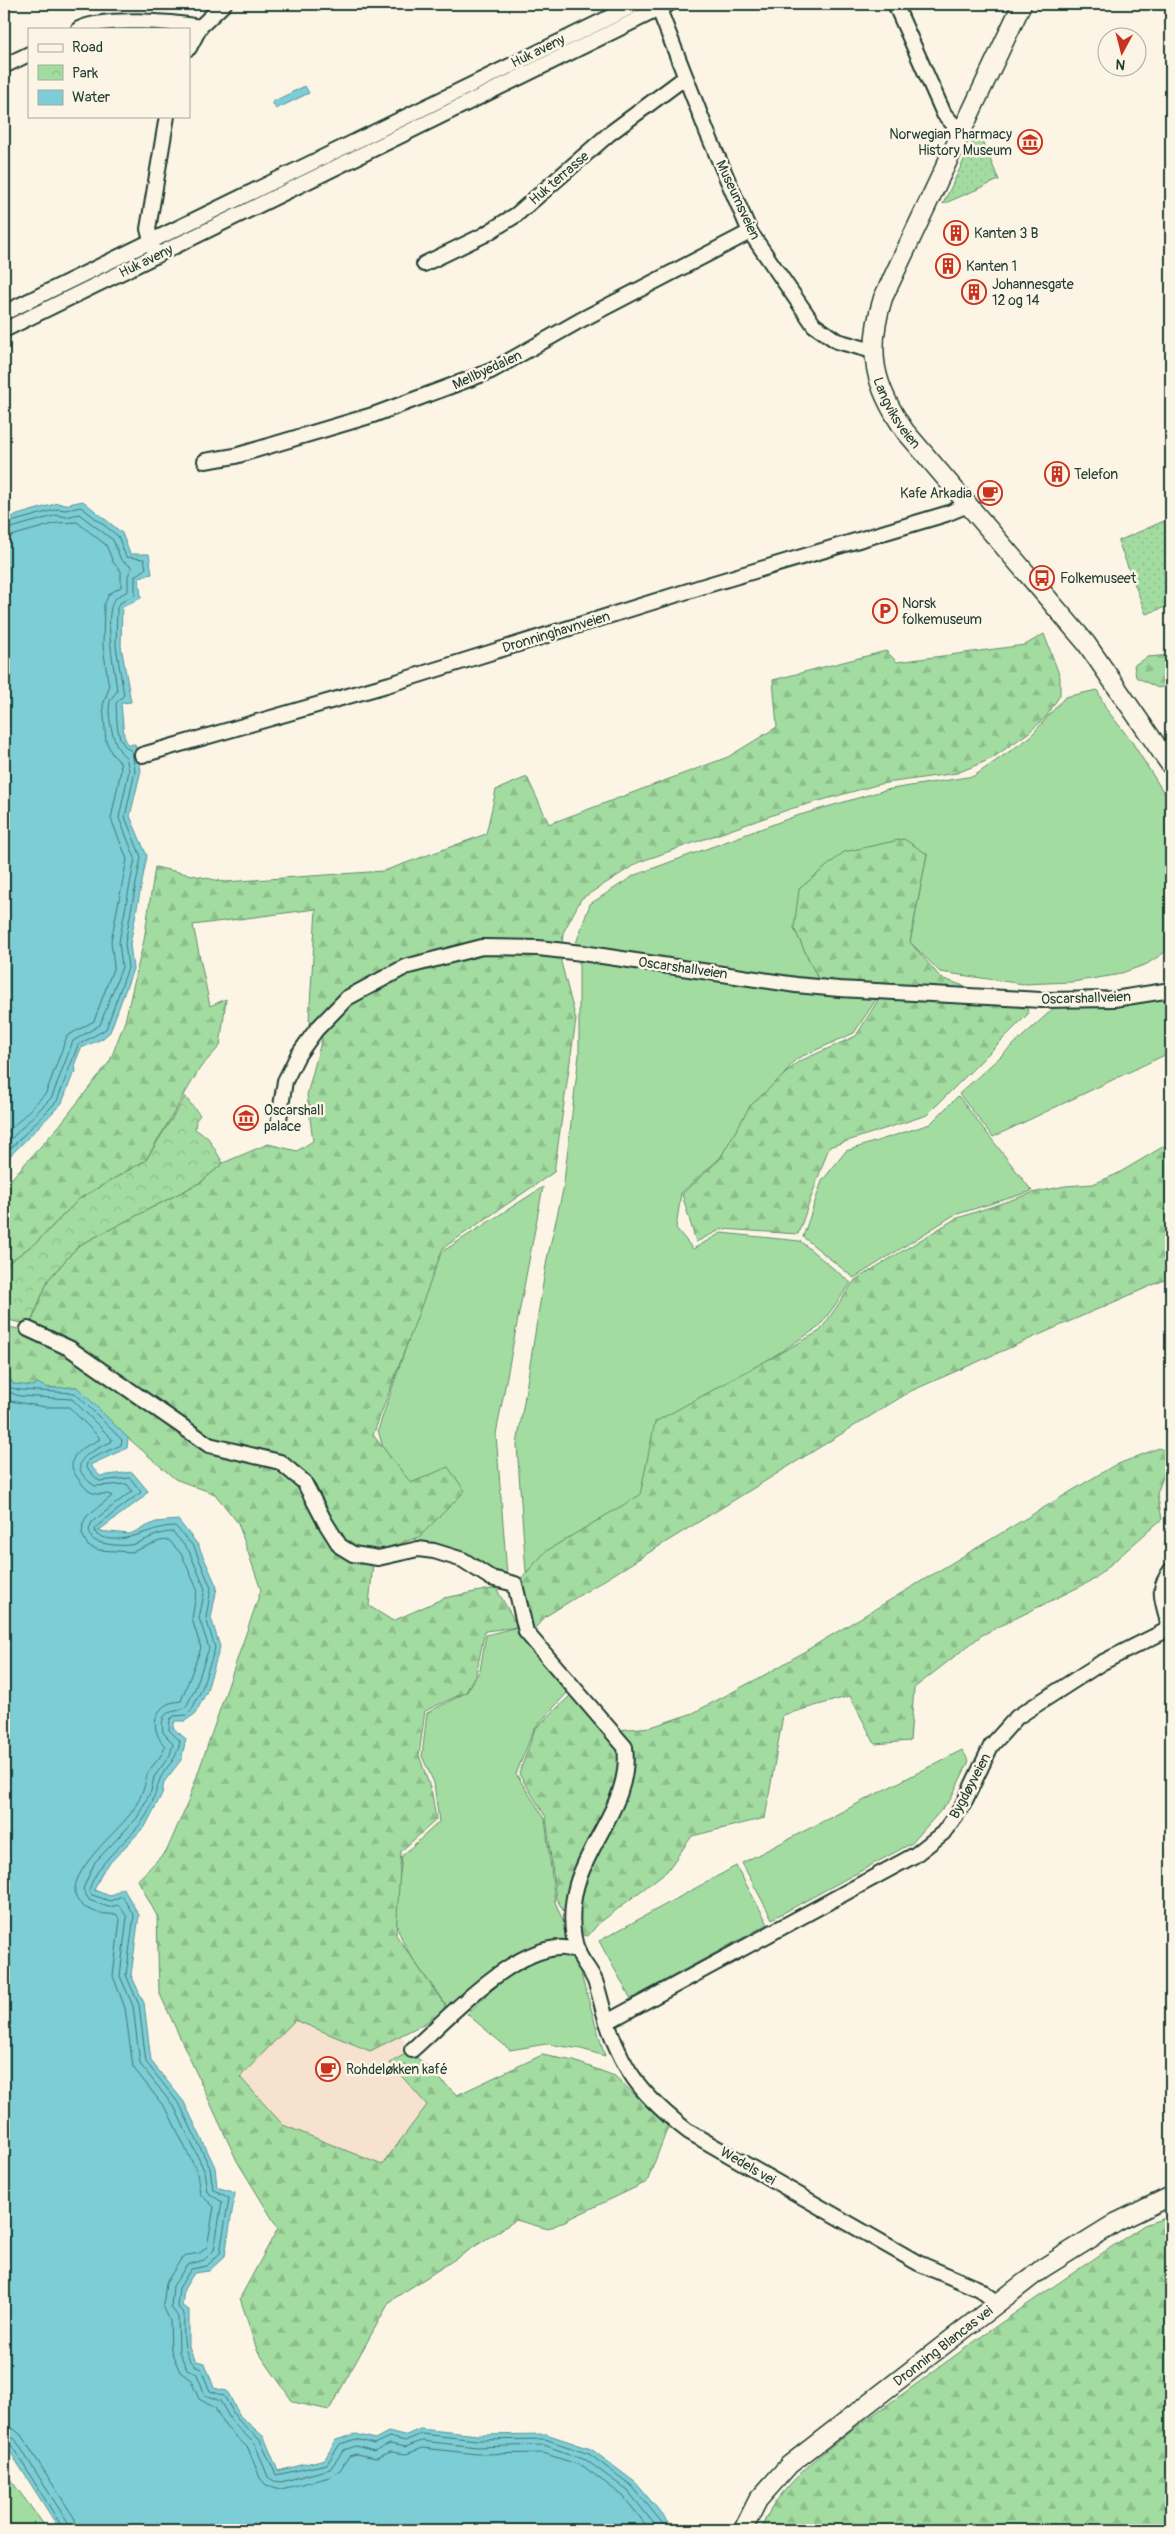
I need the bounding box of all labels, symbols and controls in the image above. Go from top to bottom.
legend [28,28,190,118]
north arrow [1098,28,1148,78]
street label: Huk aveny [508,31,568,71]
text: Road [72,38,103,57]
text: N [1115,55,1126,73]
text: Park [72,64,99,83]
text: Water [72,88,111,107]
place label: Norwegian Pharmacy History Museum [889,126,1012,159]
museum icon: Norwegian Pharmacy History Museum [1017,129,1043,155]
street label: Huk terrasse [526,147,592,208]
street label: Museumsveien [712,158,764,242]
building icon: Kanten 3 B [943,220,969,246]
place label: Kanten 3 B [974,225,1038,242]
street label: Huk aveny [116,241,176,281]
building icon: Kanten 1 [935,253,961,279]
place label: Kanten 1 [966,258,1017,275]
place label: Johannesgate 12 og 14 [992,276,1074,309]
building icon: Johannesgate 12 og 14 [961,279,987,305]
street label: Mellbyedalen [450,347,524,393]
street label: Langviksveien [870,375,925,452]
building icon: Telefon [1044,461,1070,487]
place label: Telefon [1074,466,1118,483]
cafe icon: Kafe Arkadia [977,480,1003,506]
place label: Kafe Arkadia [900,485,972,502]
bus stop icon: Folkemuseet [1029,565,1055,591]
place label: Folkemuseet [1060,570,1137,587]
place label: Norsk folkemuseum [902,595,982,628]
parking icon: Norsk folkemuseum [872,598,898,624]
street label: Dronninghavnveien [500,608,612,656]
street label: Oscarshallveien [637,953,729,983]
street label: Oscarshallveien [1041,988,1131,1008]
place label: Oscarshall palace [264,1102,324,1135]
museum icon: Oscarshall palace [233,1105,259,1131]
street label: Bygdøyveien [946,1750,994,1822]
cafe icon: Rohdeløkken kafé [315,2056,341,2082]
place label: Rohdeløkken kafé [346,2061,448,2078]
street label: Wedels vei [717,2143,779,2189]
street label: Dronning Blancas vei [890,2302,996,2390]

